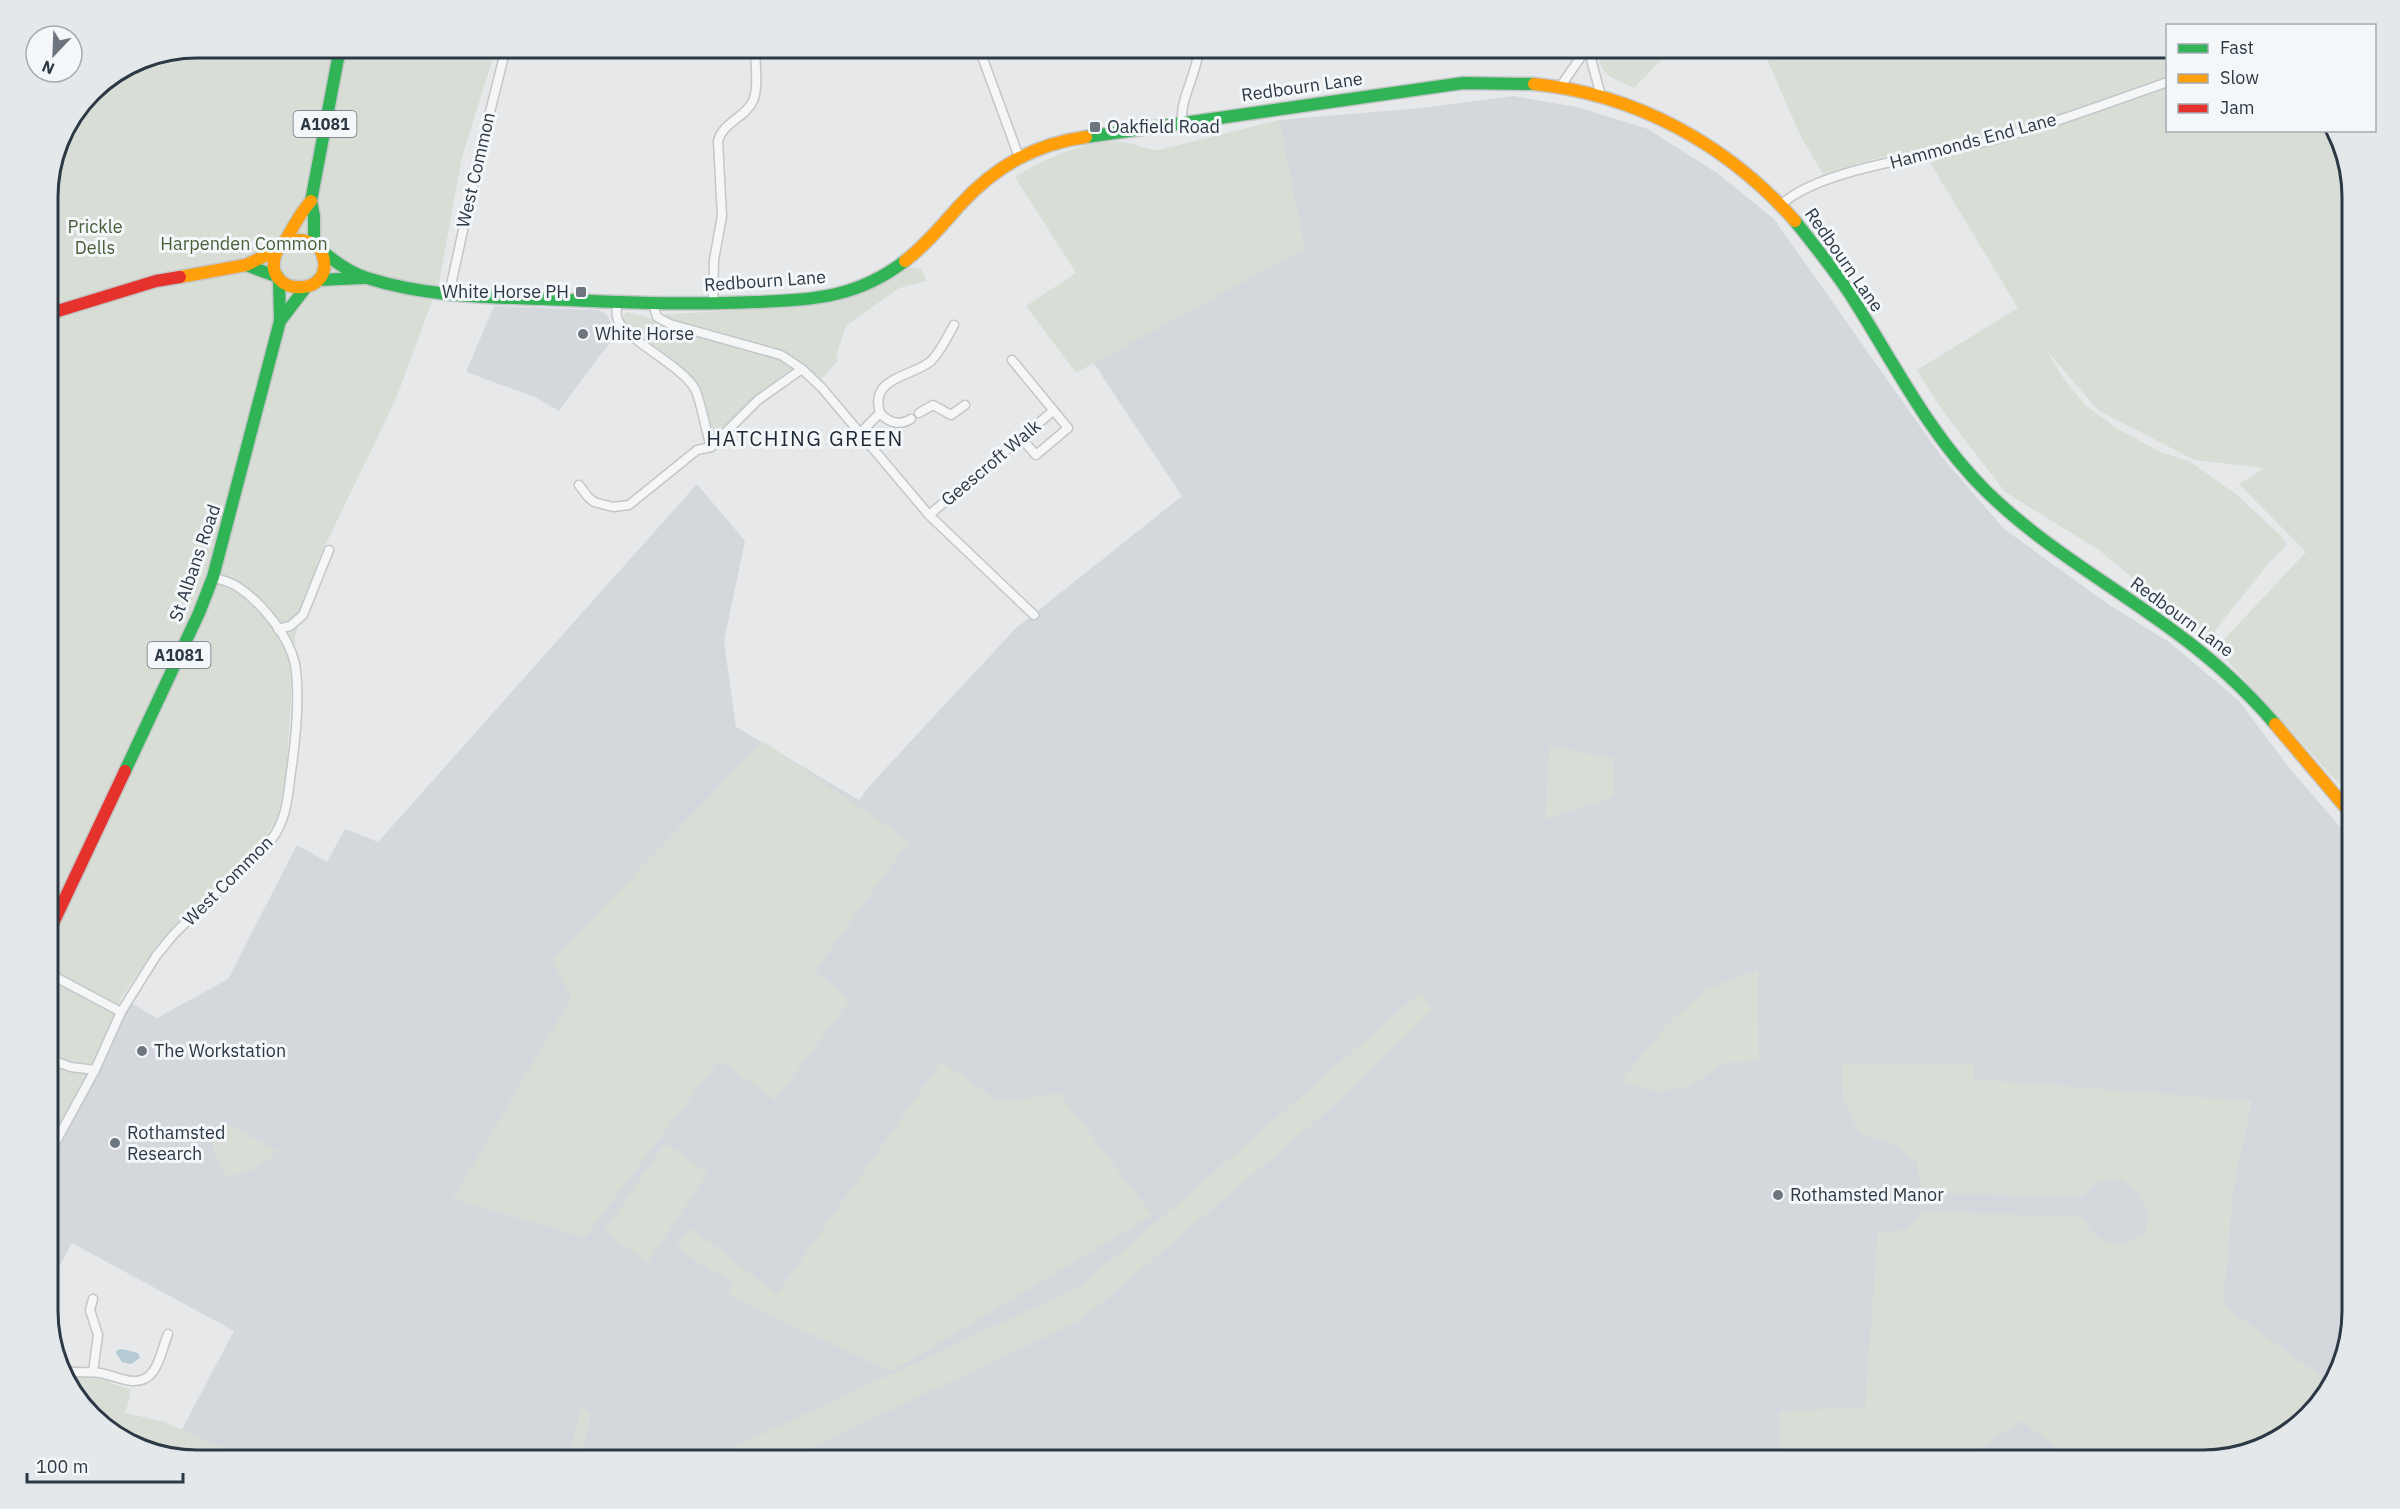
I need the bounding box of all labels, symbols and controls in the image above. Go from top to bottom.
north arrow [24,24,84,84]
legend [2166,24,2376,132]
text: Fast [2220,36,2254,59]
text: N [39,56,57,79]
text: Slow [2220,66,2259,89]
street label: Redbourn Lane [1240,67,1364,106]
text: Jam [2220,96,2255,119]
street label: Hammonds End Lane [1887,107,2059,174]
street label: West Common [451,110,500,230]
road number: A1081 [294,111,356,137]
place label: Oakfield Road [1107,115,1220,138]
marker: Oakfield Road [1088,120,1102,134]
street label: Redbourn Lane [1800,203,1889,316]
park label: Prickle Dells [67,215,123,259]
park label: Harpenden Common [160,232,328,255]
street label: Redbourn Lane [703,265,827,296]
place label: White Horse PH [442,280,569,303]
marker: White Horse PH [574,285,588,299]
place label: White Horse [595,322,694,345]
marker: White Horse [576,327,590,341]
street label: Geescroft Walk [936,414,1046,511]
district label: HATCHING GREEN [706,424,904,452]
street label: St Albans Road [164,501,225,624]
street label: Redbourn Lane [2126,571,2239,662]
road number: A1081 [148,642,210,668]
street label: West Common [178,831,277,930]
place label: The Workstation [154,1039,286,1062]
marker: The Workstation [135,1044,149,1058]
place label: Rothamsted Research [127,1121,225,1165]
marker: Rothamsted Research [108,1136,122,1150]
place label: Rothamsted Manor [1790,1183,1944,1206]
marker: Rothamsted Manor [1771,1188,1785,1202]
scale bar [27,1446,183,1484]
text: 100 m [36,1455,88,1478]

